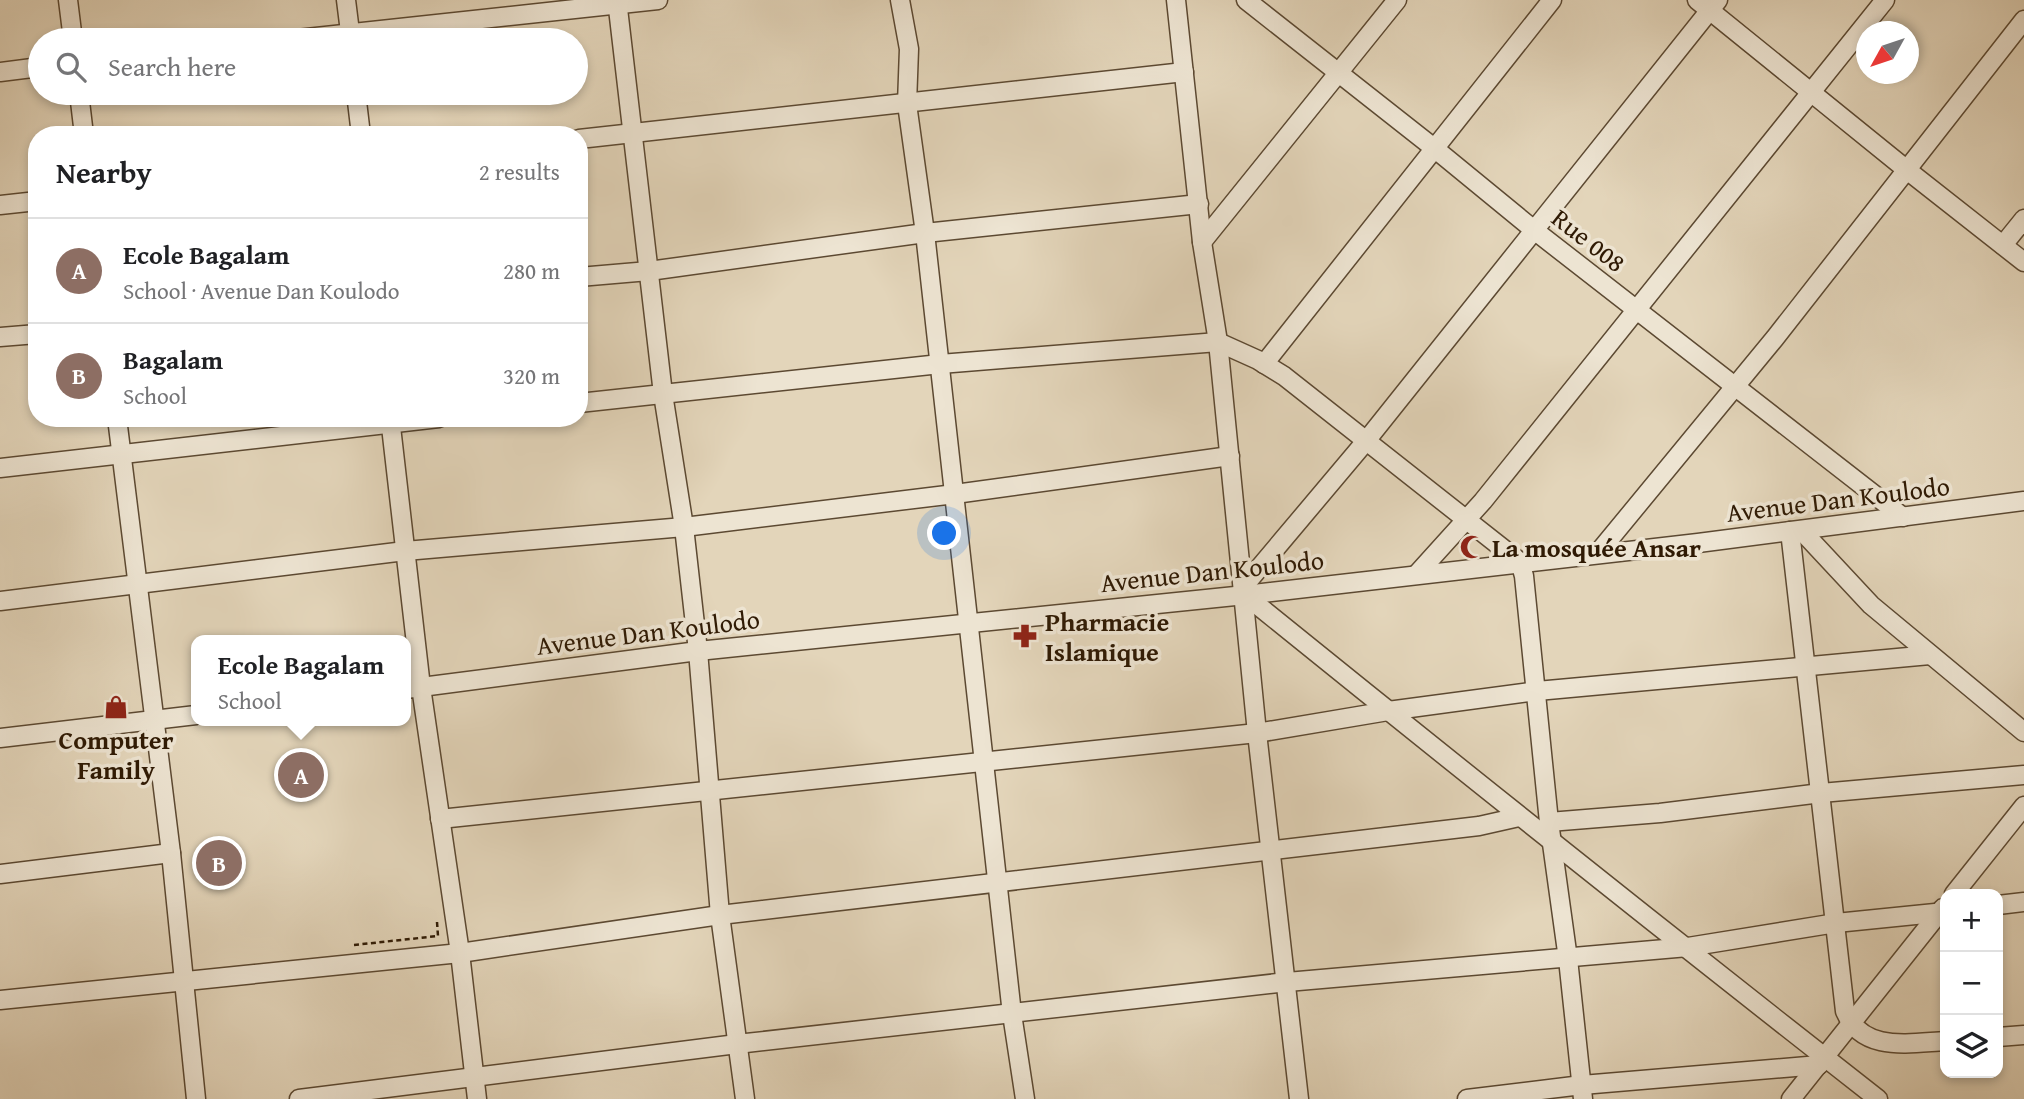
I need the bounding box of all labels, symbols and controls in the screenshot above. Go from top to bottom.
north arrow [1856,21,1919,84]
search box [28,28,588,105]
text: Search here [108,47,236,86]
icon: search [52,48,90,86]
text: Nearby [56,150,152,194]
text: 2 results [479,155,560,188]
street label: Rue 008 [1544,199,1634,281]
text: Ecole Bagalam [123,235,289,274]
text: A [72,254,86,287]
text: 280 m [503,254,560,287]
text: School · Avenue Dan Koulodo [123,274,399,307]
text: Bagalam [123,340,223,379]
text: B [72,359,86,392]
text: 320 m [503,359,560,392]
text: School [123,379,187,412]
street label: Avenue Dan Koulodo [1724,466,1952,532]
your location [927,516,961,550]
place label: La mosquée Ansar [1492,528,1701,567]
mosque icon: La mosquée Ansar [1458,533,1486,561]
street label: Avenue Dan Koulodo [1098,540,1326,602]
street label: Avenue Dan Koulodo [534,599,762,665]
place label: Pharmacie Islamique [1045,602,1169,671]
pharmacy icon: Pharmacie Islamique [1011,622,1039,650]
popup [191,635,411,726]
text: Ecole Bagalam [218,645,384,684]
text: School [218,684,282,717]
shop icon: Computer Family [102,693,130,721]
place label: Computer Family [58,720,174,789]
pin: A [278,749,324,801]
pin: B [196,837,242,889]
map controls [1940,889,2003,1078]
button: + [1940,889,2003,952]
button: − [1940,952,2003,1015]
button: layers [1940,1015,2003,1078]

